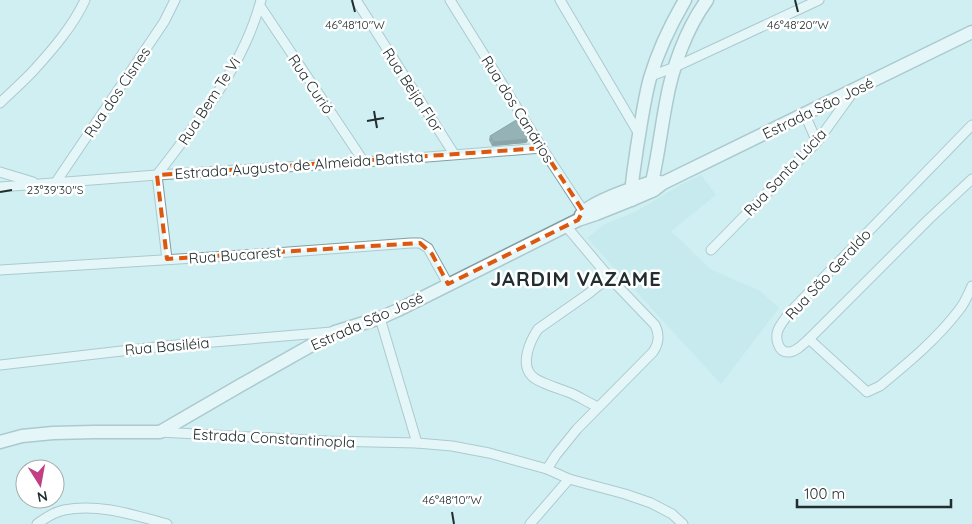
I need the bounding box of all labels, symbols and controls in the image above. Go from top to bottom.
text: 46°48'10"W [325,17,385,32]
text: 46°48'20"W [767,17,829,32]
street label: Rua dos Cisnes [80,43,154,141]
street label: Rua Beija Flor [379,44,447,136]
street label: Rua Curió [284,51,338,117]
street label: Rua dos Canários [477,52,559,166]
street label: Rua Bem Te Vi [174,54,244,148]
street label: Estrada São José [759,73,877,143]
street label: Rua Santa Lúcia [740,124,830,220]
street label: Estrada Augusto de Almeida Batista [174,147,424,183]
text: 23°39'30"S [27,182,84,197]
street label: Rua São Geraldo [781,225,875,323]
street label: Rua Bucarest [188,242,282,268]
district label: JARDIM VAZAME [490,266,662,291]
street label: Estrada São José [308,288,426,354]
street label: Rua Basiléia [124,333,210,359]
street label: Estrada Constantinopla [192,424,356,452]
north arrow [15,459,65,509]
scale bar [797,476,951,508]
text: 100 m [804,484,845,503]
text: N [36,487,49,507]
text: 46°48'10"W [422,492,482,507]

